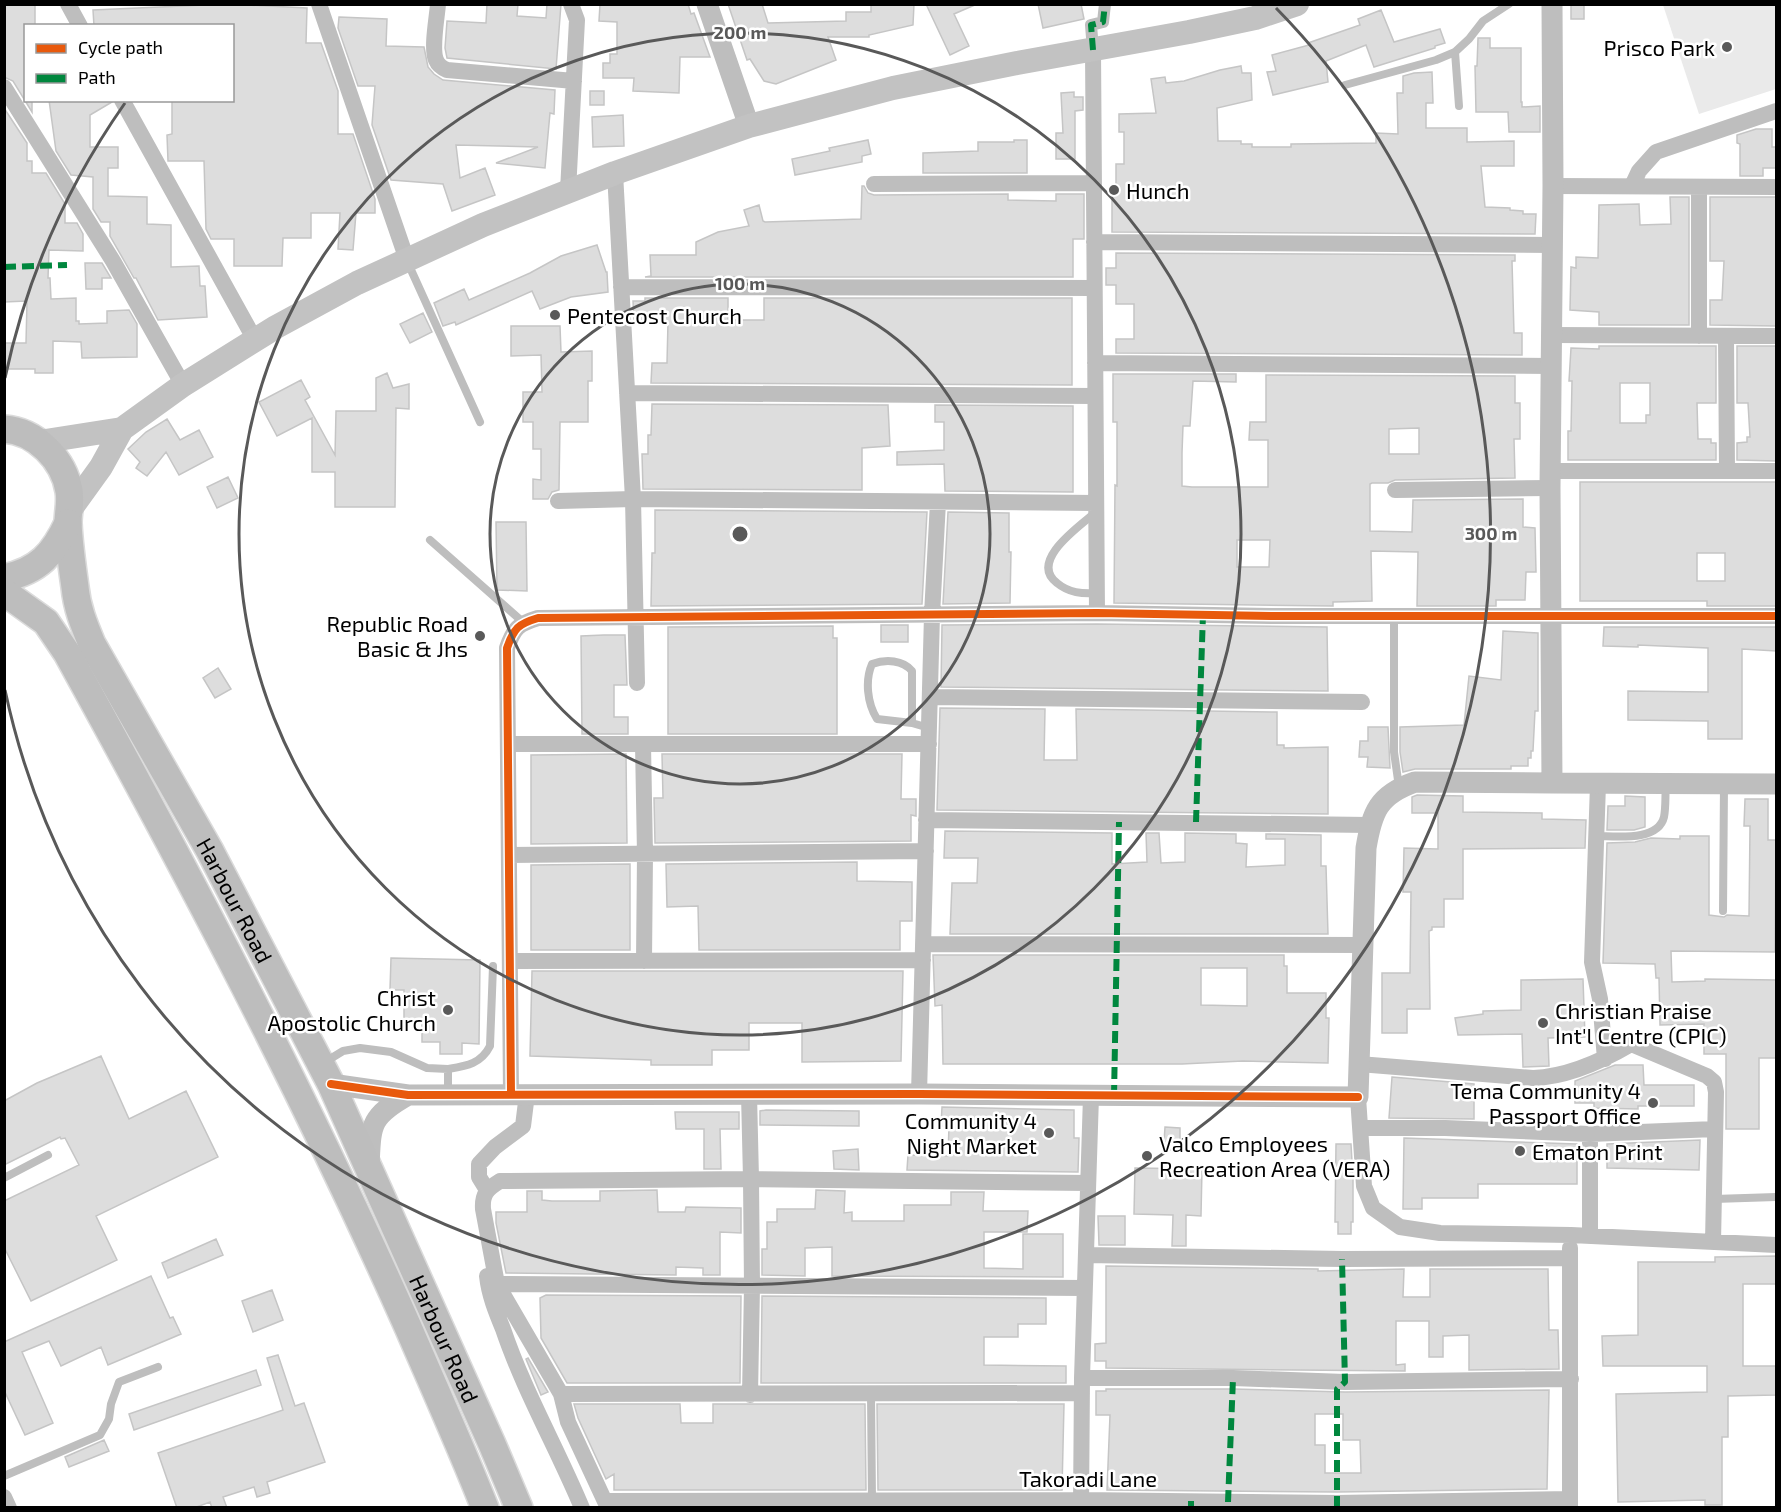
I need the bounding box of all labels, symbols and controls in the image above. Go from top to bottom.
text: 200 m [714,21,766,43]
legend [24,24,234,102]
place label: Prisco Park [1604,34,1715,60]
text: Cycle path [78,36,163,58]
marker: Prisco Park [1720,40,1734,54]
text: Path [78,66,116,88]
place label: Hunch [1126,177,1190,203]
marker: Hunch [1107,183,1121,197]
text: 100 m [715,272,765,294]
place label: Pentecost Church [567,302,742,328]
marker: Pentecost Church [548,308,562,322]
text: 300 m [1465,522,1517,544]
centre of rings [730,524,750,544]
place label: Republic Road Basic & Jhs [327,610,468,661]
marker: Republic Road Basic & Jhs [473,629,487,643]
street label: Harbour Road [192,833,279,967]
place label: Christ Apostolic Church [267,984,436,1035]
place label: Christian Praise Int'l Centre (CPIC) [1555,997,1727,1048]
marker: Christ Apostolic Church [441,1003,455,1017]
marker: Christian Praise Int'l Centre (CPIC) [1536,1016,1550,1030]
place label: Tema Community 4 Passport Office [1450,1077,1641,1128]
marker: Tema Community 4 Passport Office [1646,1096,1660,1110]
place label: Community 4 Night Market [905,1107,1037,1158]
marker: Community 4 Night Market [1042,1126,1056,1140]
place label: Valco Employees Recreation Area (VERA) [1159,1130,1390,1181]
place label: Ematon Print [1532,1138,1663,1164]
marker: Ematon Print [1513,1144,1527,1158]
marker: Valco Employees Recreation Area (VERA) [1140,1149,1154,1163]
street label: Harbour Road [405,1270,485,1406]
street label: Takoradi Lane [1019,1465,1157,1491]

